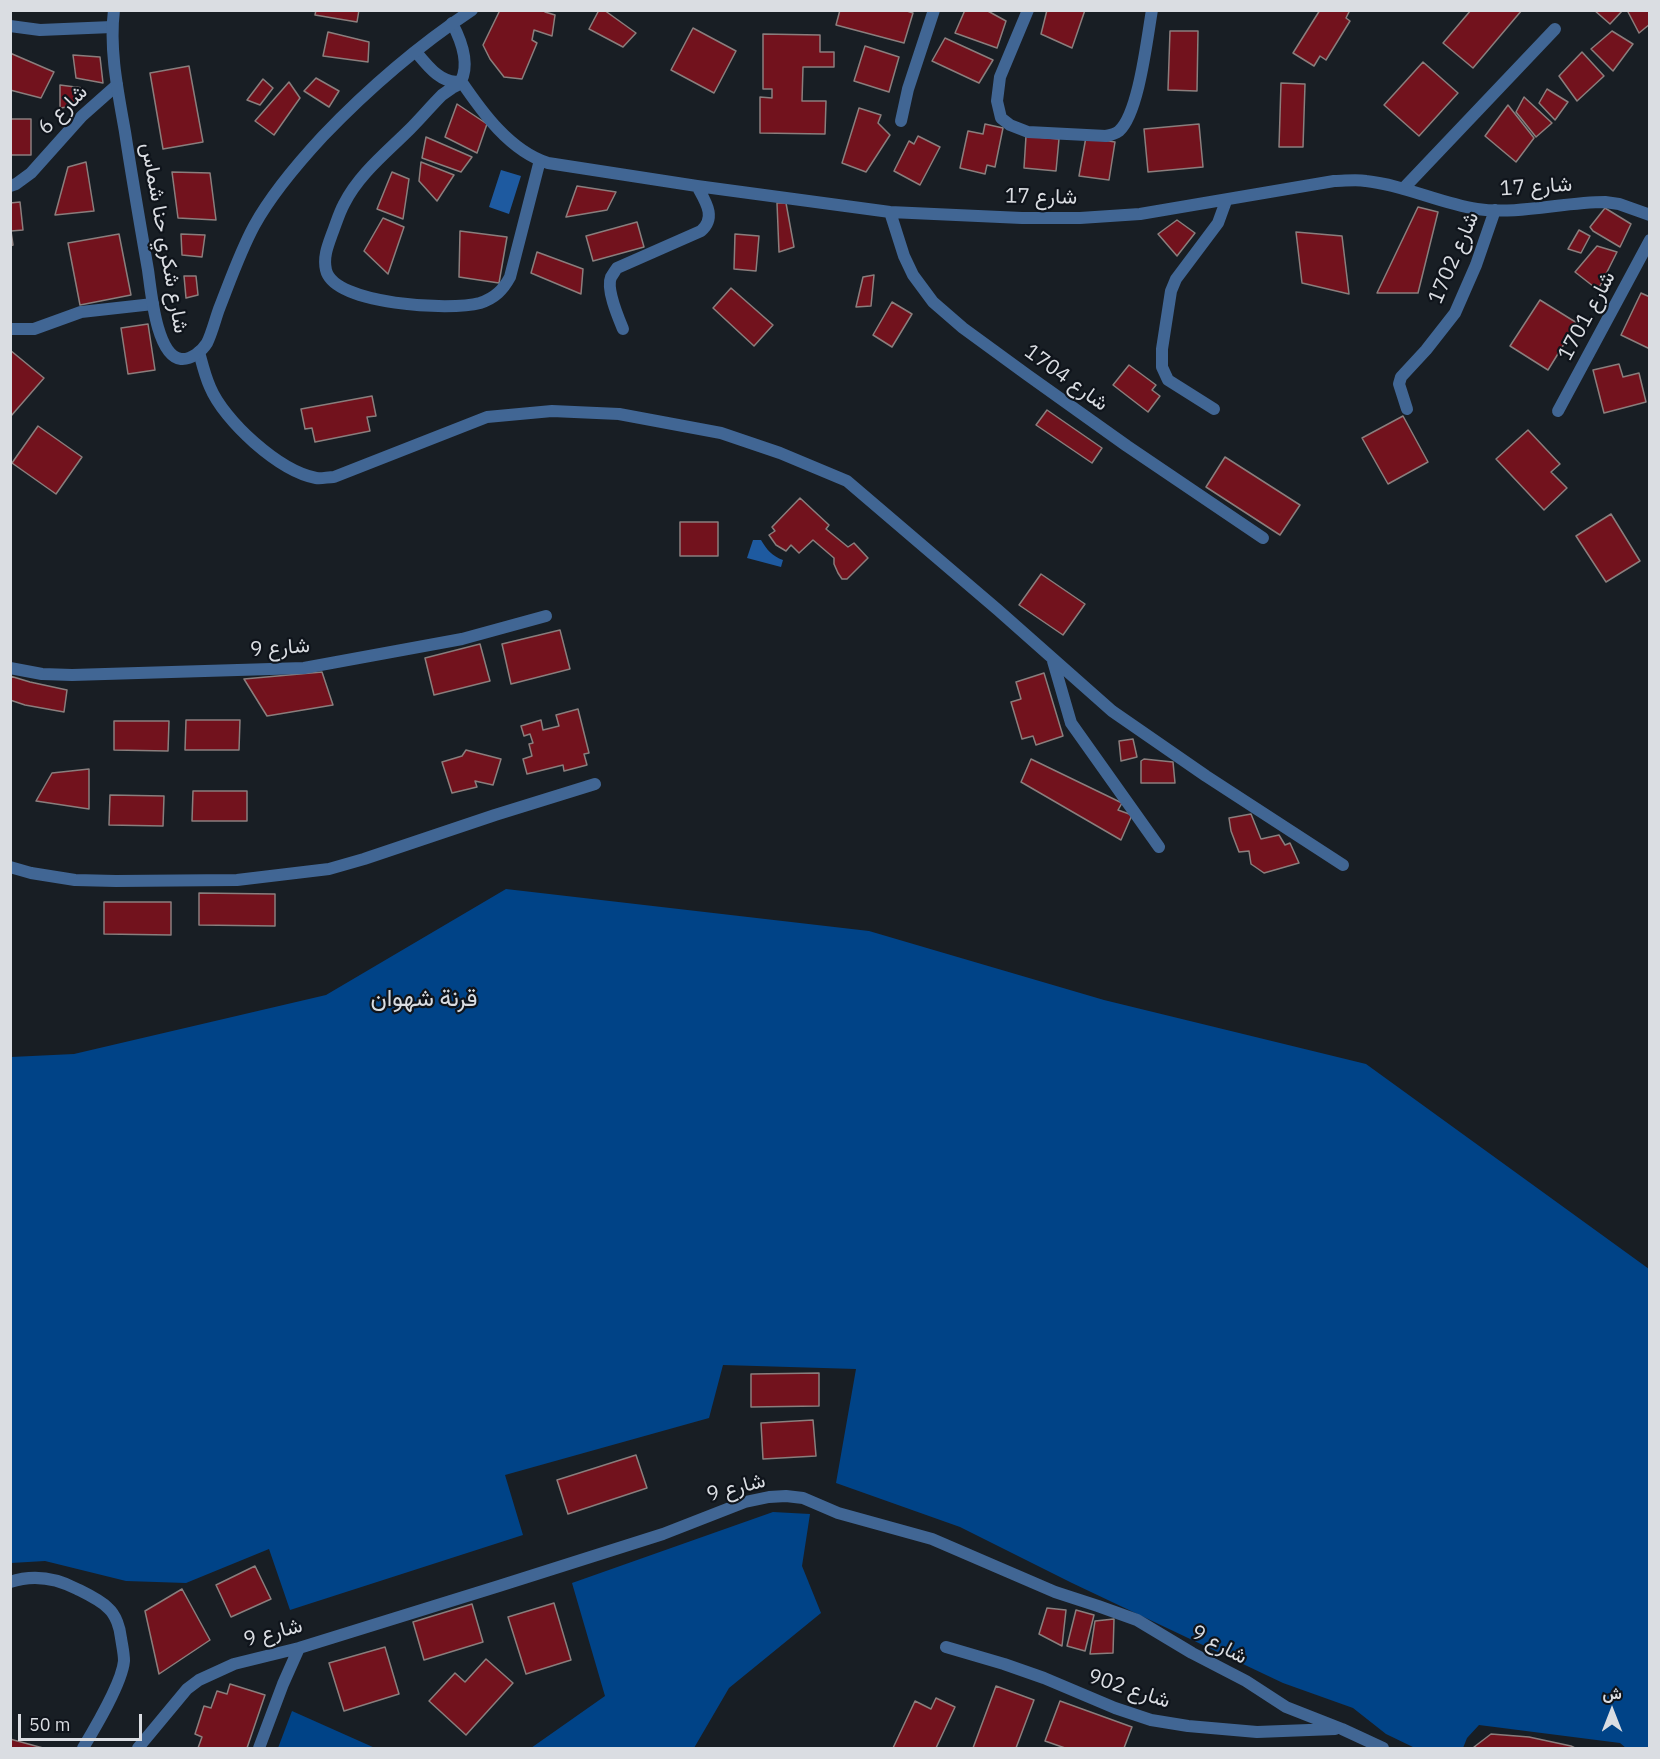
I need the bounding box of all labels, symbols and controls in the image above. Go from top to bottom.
street label: شارع 6 [33,80,93,140]
street label: شارع شكري حنا شماس [135,141,193,335]
street label: شارع 17 [1499,172,1573,202]
street label: شارع 17 [1005,184,1077,210]
street label: شارع 1702 [1423,208,1485,308]
street label: شارع 1701 [1553,267,1621,365]
street label: شارع 1704 [1019,339,1113,417]
street label: شارع 9 [249,633,311,663]
district label: قرنة شهوان [371,985,477,1013]
street label: شارع 9 [704,1468,768,1508]
street label: شارع 9 [241,1613,305,1653]
street label: شارع 9 [1187,1620,1251,1670]
street label: شارع 902 [1085,1664,1173,1714]
north arrow [1582,1681,1642,1741]
text: ش [1602,1683,1622,1703]
scale bar [21,1702,146,1740]
text: 50 m [29,1713,71,1736]

